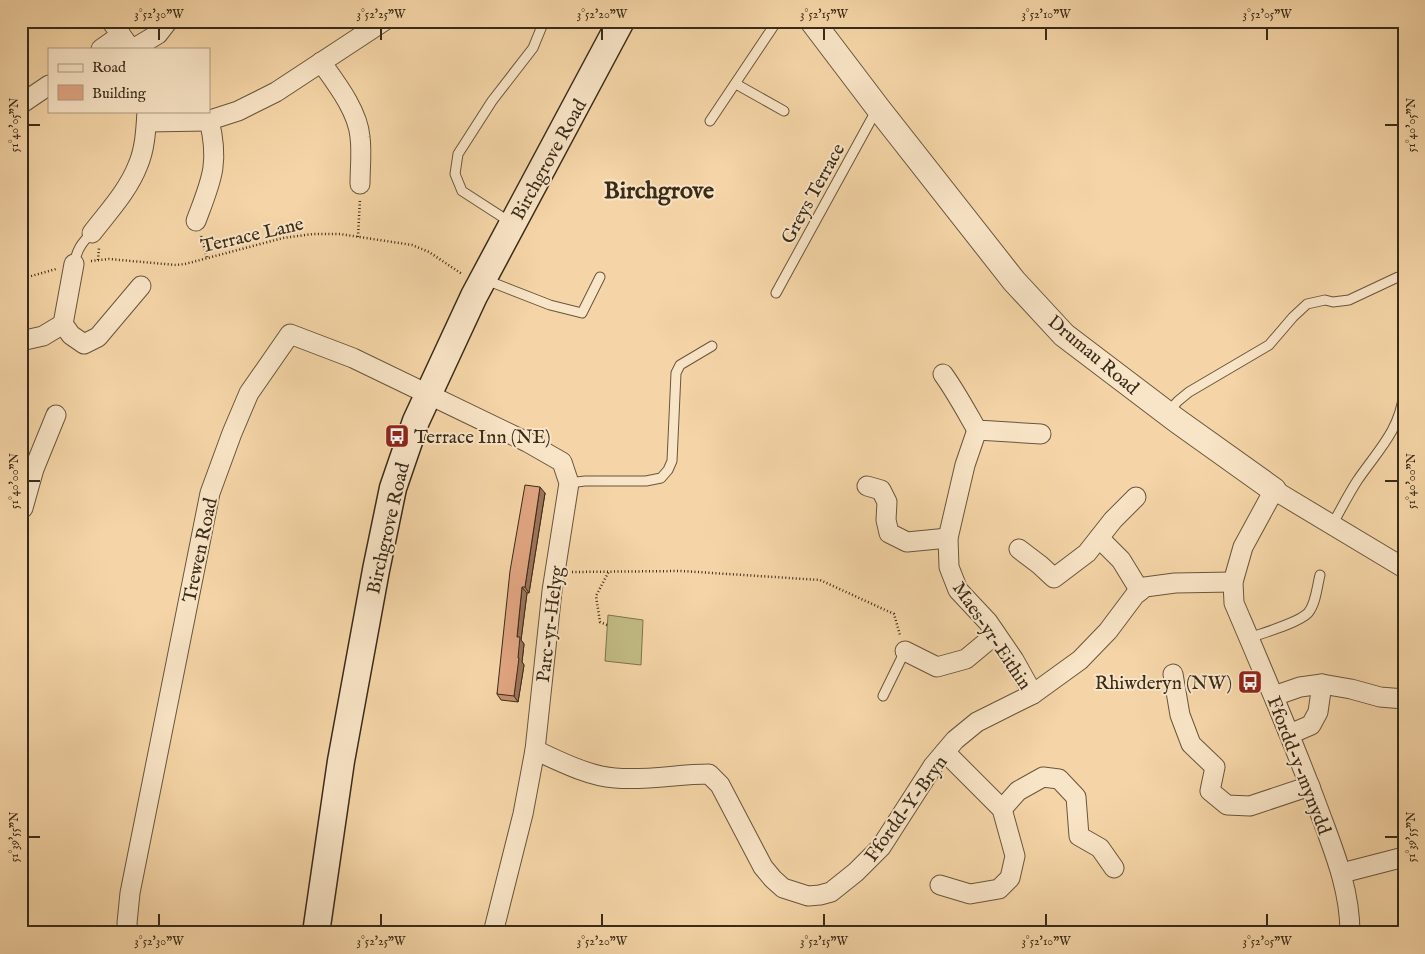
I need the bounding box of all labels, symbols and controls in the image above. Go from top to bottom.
text: 3°52'30"W [134,7,184,22]
text: 3°52'25"W [357,7,406,22]
text: 3°52'20"W [577,7,628,22]
text: 3°52'15"W [800,7,848,22]
text: 3°52'10"W [1021,7,1071,22]
text: 3°52'05"W [1242,7,1292,22]
legend [48,48,210,112]
text: Road [92,58,127,77]
text: Building [92,84,147,103]
street label: Birchgrove Road [507,95,593,225]
text: 51°40'05"N [7,97,22,152]
text: 51°40'05"N [1404,97,1419,152]
street label: Greys Terrace [776,139,851,248]
district label: Birchgrove [604,176,714,207]
street label: Terrace Lane [199,212,306,259]
street label: Drumau Road [1042,310,1144,401]
bus stop icon: Terrace Inn (NE) [384,423,410,449]
place label: Terrace Inn (NE) [414,426,551,450]
text: 51°40'00"N [7,452,22,509]
text: 51°40'00"N [1404,452,1419,509]
street label: Birchgrove Road [362,459,416,597]
street label: Trewen Road [178,495,224,605]
street label: Parc-yr-Helyg [532,564,570,684]
street label: Maes-yr-Eithin [946,577,1036,695]
bus stop icon: Rhiwderyn (NW) [1237,669,1263,695]
place label: Rhiwderyn (NW) [1095,672,1232,696]
street label: Ffordd-y-mynydd [1261,693,1336,839]
street label: Ffordd-Y-Bryn [860,751,953,867]
text: 51°39'55"N [7,811,22,862]
text: 51°39'55"N [1404,811,1419,862]
text: 3°52'30"W [134,934,184,949]
text: 3°52'25"W [357,934,406,949]
text: 3°52'20"W [577,934,628,949]
text: 3°52'15"W [800,934,848,949]
text: 3°52'10"W [1021,934,1071,949]
text: 3°52'05"W [1242,934,1292,949]

